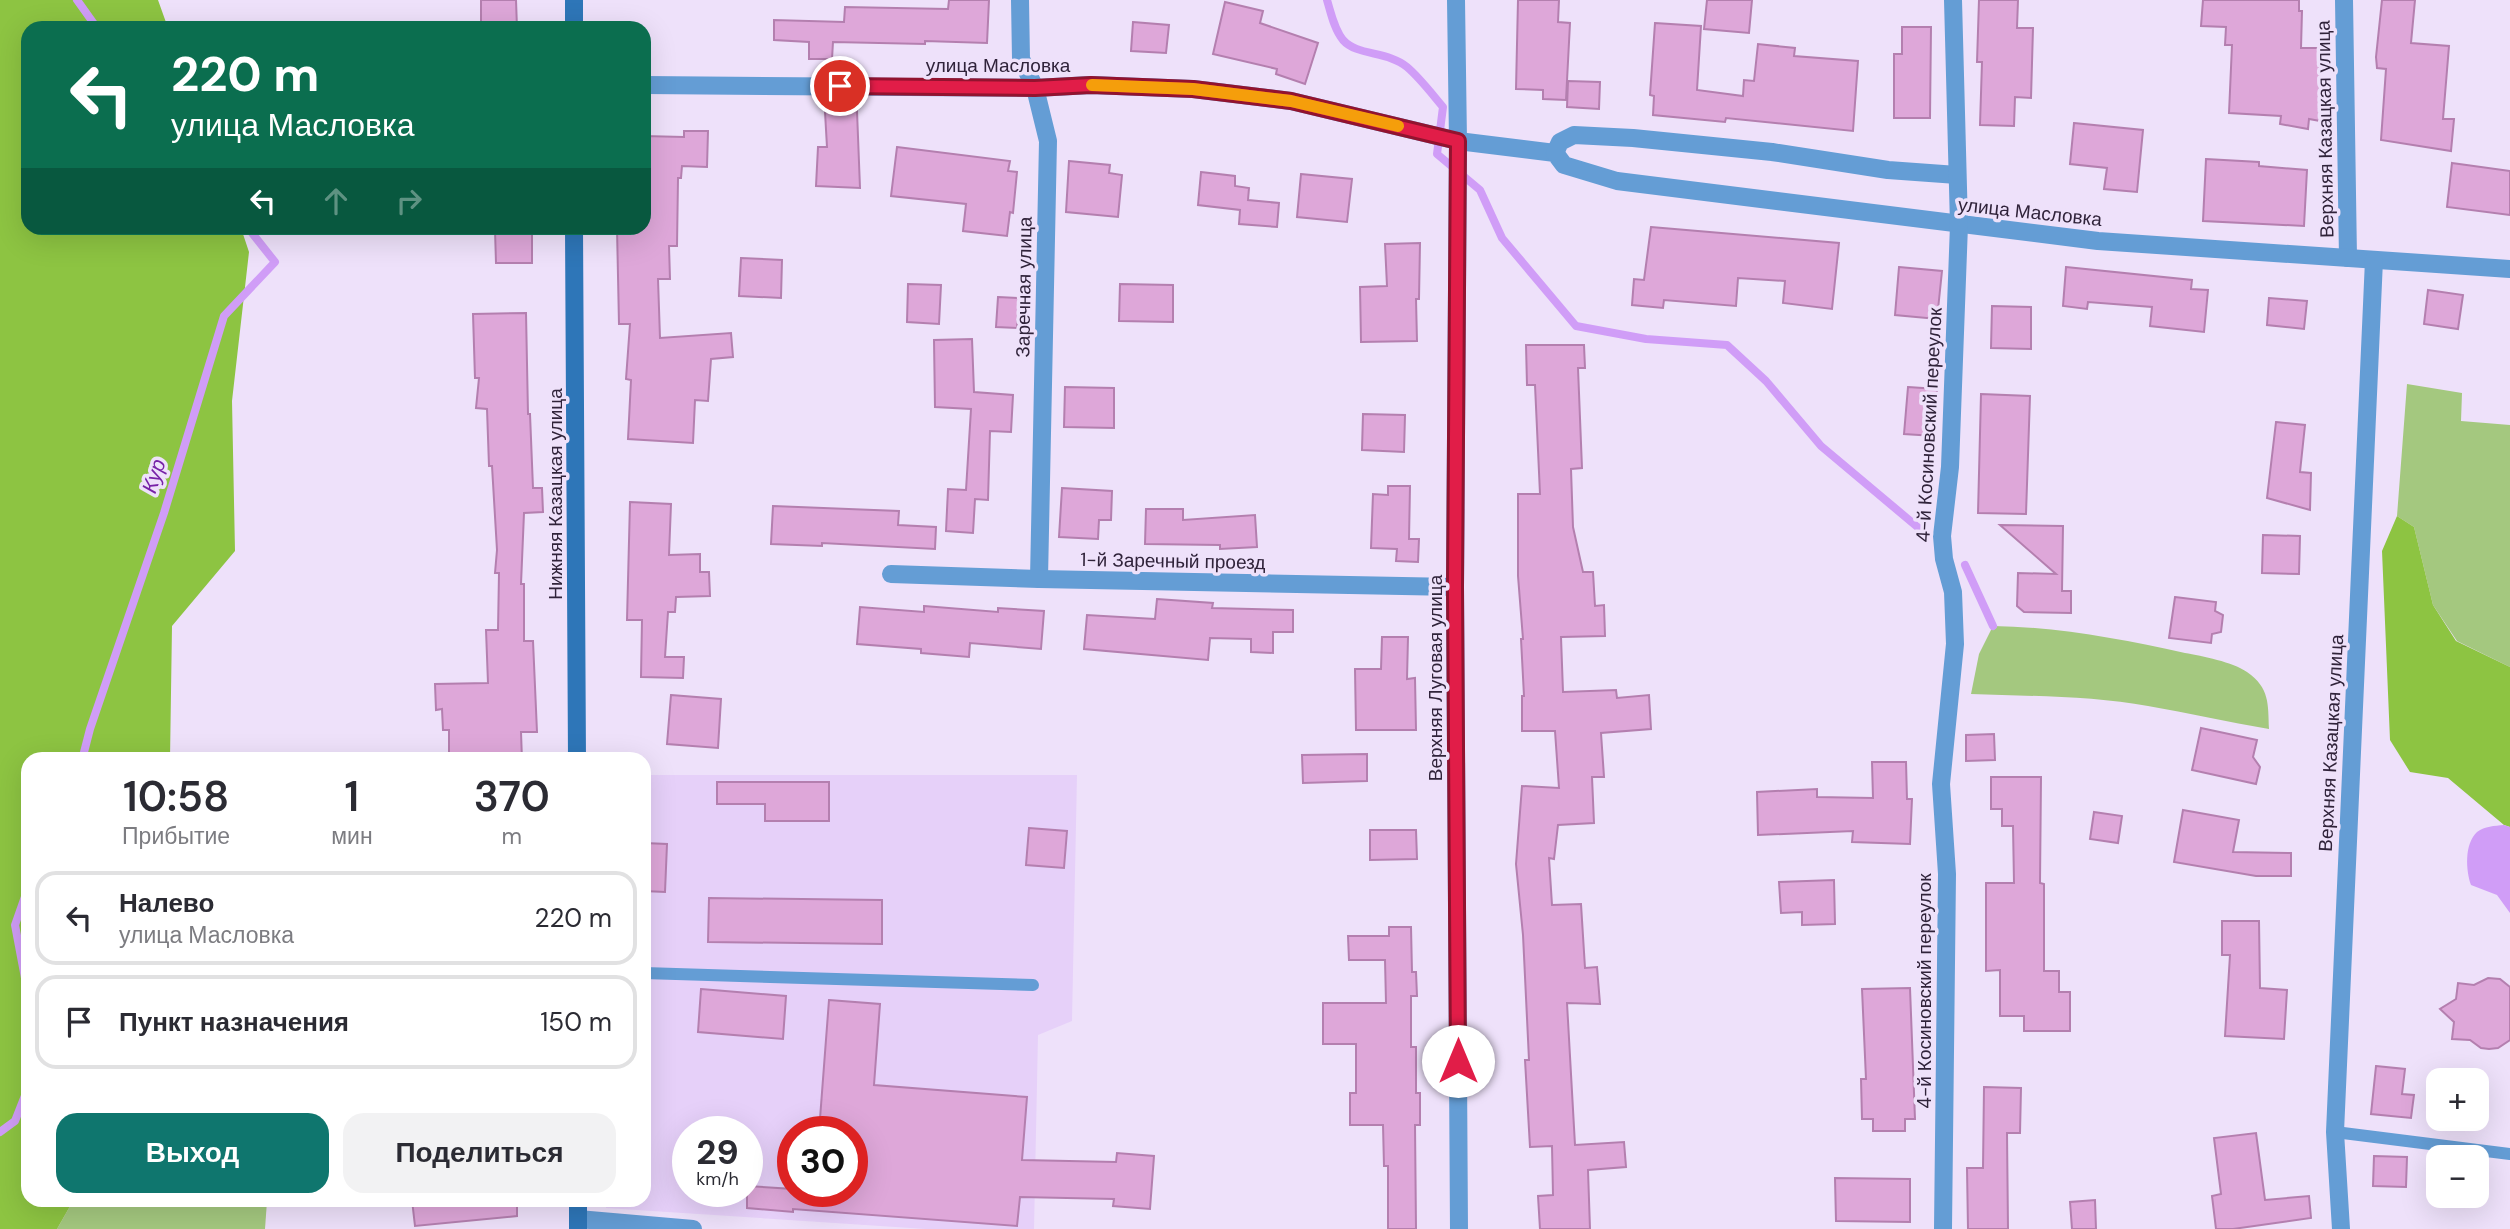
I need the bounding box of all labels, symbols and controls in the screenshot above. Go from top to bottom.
street label: Верхняя Казацкая улица [2311,20,2339,238]
text: 220 m [171,42,319,106]
icon: left [56,49,147,140]
street label: улица Масловка [926,53,1071,78]
pin [810,56,870,116]
icon: arrive [821,67,859,105]
text: улица Масловка [171,104,415,146]
icon: left [244,182,282,220]
icon: ahead [317,182,355,220]
icon: right [390,182,428,220]
street label: улица Масловка [1957,192,2104,232]
street label: Заречная улица [1010,216,1038,358]
street label: 4-й Косиновский переулок [1910,306,1948,543]
street label: Нижняя Казацкая улица [543,388,568,600]
water label: Кур [135,455,173,497]
street label: 1-й Заречный проезд [1080,547,1266,575]
street label: Верхняя Луговая улица [1423,574,1448,781]
street label: Верхняя Казацкая улица [2313,633,2349,852]
text: 10:58 [123,769,229,824]
text: 1 [345,769,359,824]
text: 370 [474,769,550,824]
text: Прибытие [122,821,230,851]
text: мин [331,821,373,851]
text: m [502,821,522,851]
street label: 4-й Косиновский переулок [1912,873,1937,1109]
text: Налево [119,886,214,920]
icon: left [60,899,98,937]
text: 220 m [534,901,612,935]
text: улица Масловка [119,920,294,950]
icon: arrive [60,1003,98,1041]
text: Пункт назначения [119,1005,349,1039]
text: 150 m [540,1005,612,1039]
position arrow [1421,1024,1495,1098]
map controls [2426,1068,2489,1208]
button: + [2426,1068,2489,1131]
button: Выход [56,1113,329,1193]
button: Поделиться [343,1113,616,1193]
speed limit sign: 30 [777,1116,868,1207]
text: 29 [696,1129,739,1175]
button: − [2426,1145,2489,1208]
text: km/h [696,1167,739,1191]

